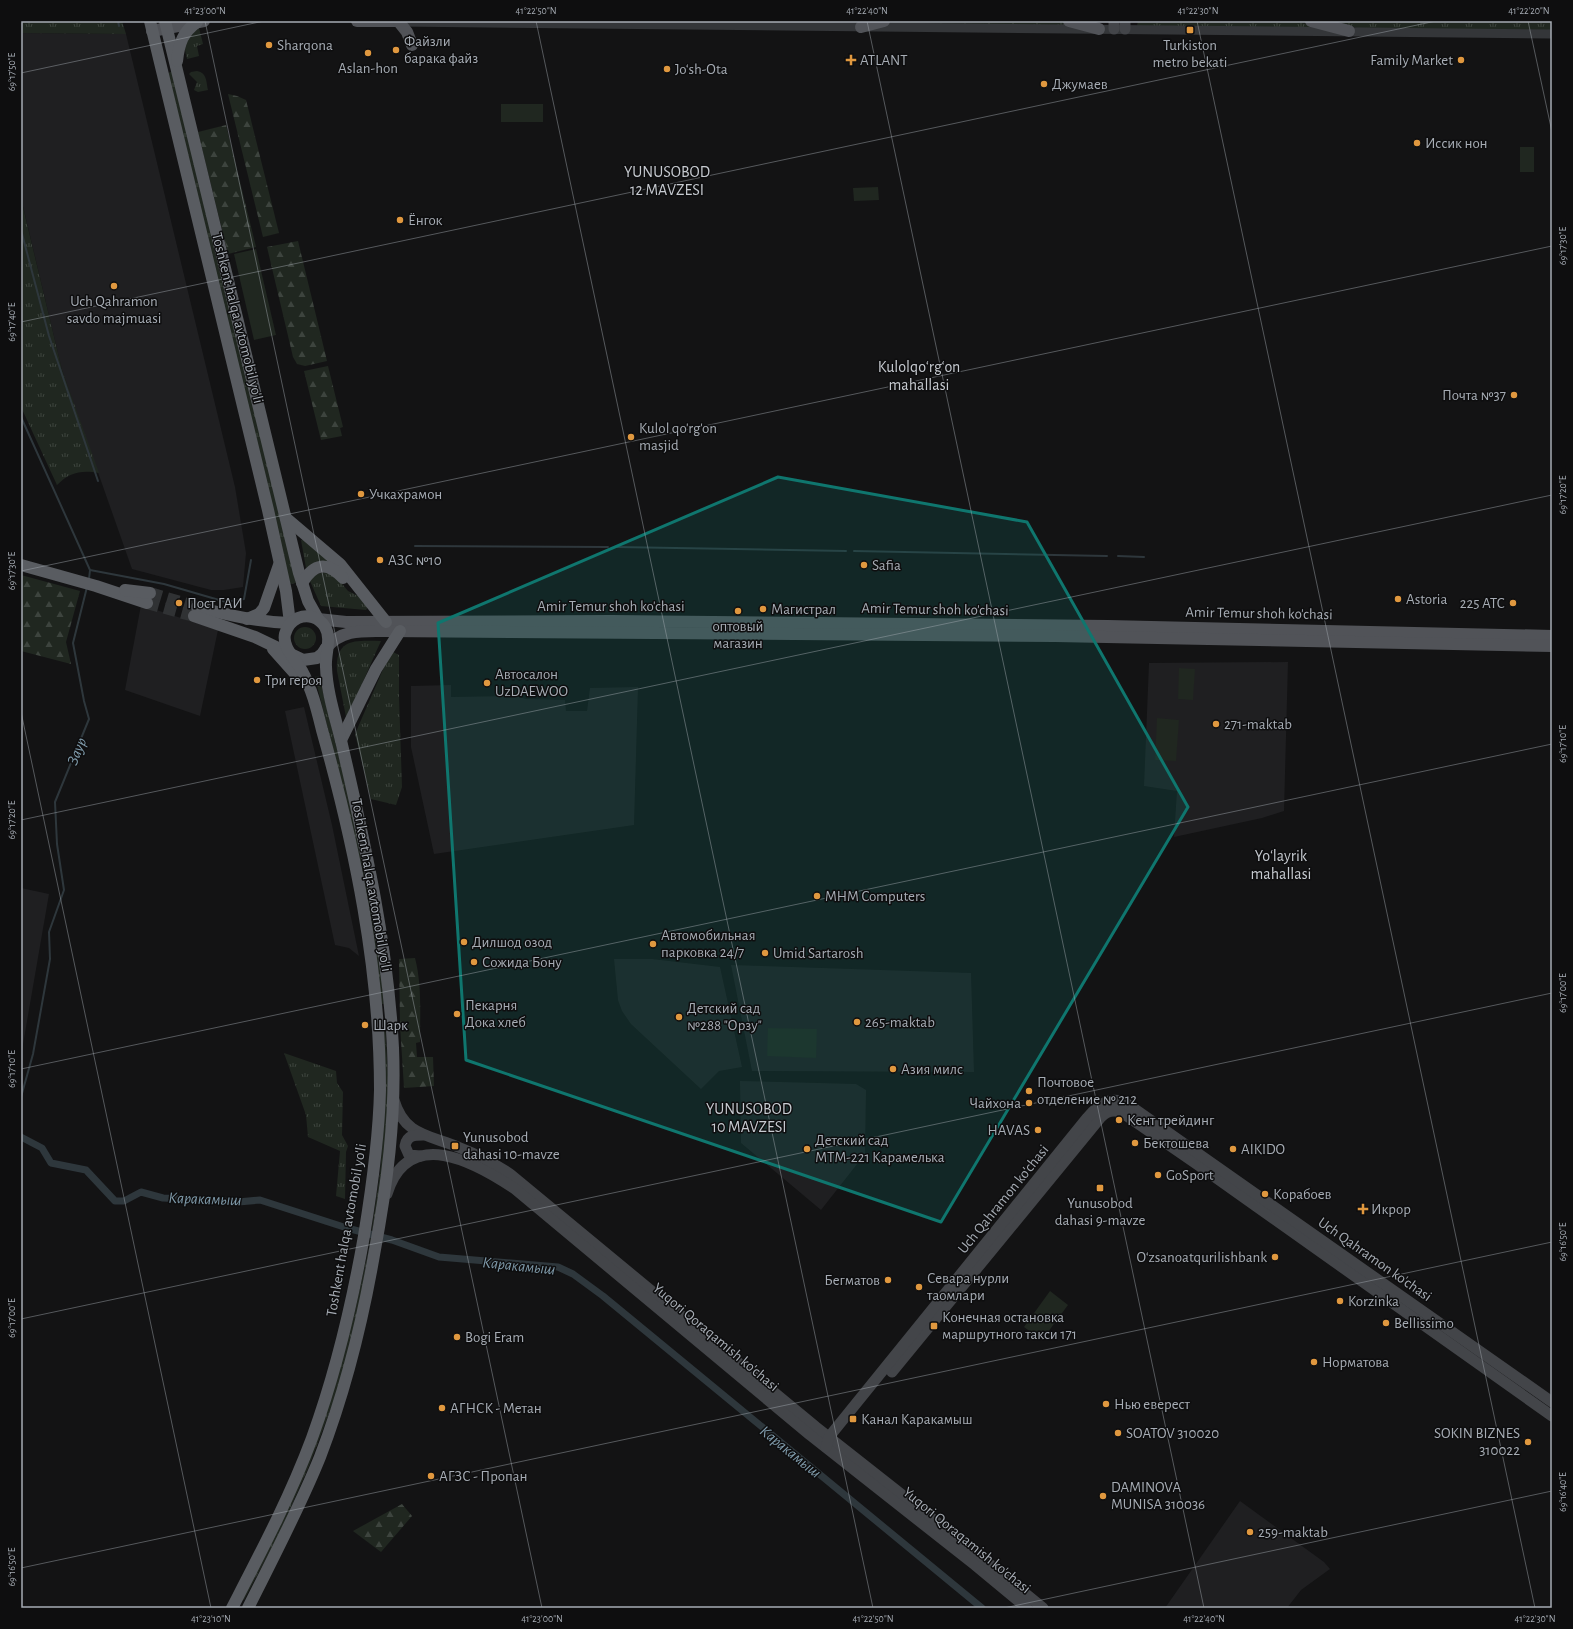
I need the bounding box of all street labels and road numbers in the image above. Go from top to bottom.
street label: Toshkent halqa avtomobil yo'li [209,231,266,405]
street label: Amir Temur shoh ko'chasi [537,599,685,614]
street label: Amir Temur shoh ko'chasi [861,601,1009,618]
street label: Amir Temur shoh ko'chasi [1185,605,1333,622]
street label: Toshkent halqa avtomobil yo'li [349,797,394,973]
street label: Toshkent halqa avtomobil yo'li [324,1142,369,1318]
street label: Uch Qahramon ko'chasi [955,1142,1052,1256]
street label: Uch Qahramon ko'chasi [1315,1215,1434,1304]
street label: Yuqori Qoraqamish ko'chasi [650,1280,782,1394]
street label: Yuqori Qoraqamish ko'chasi [900,1484,1033,1596]

